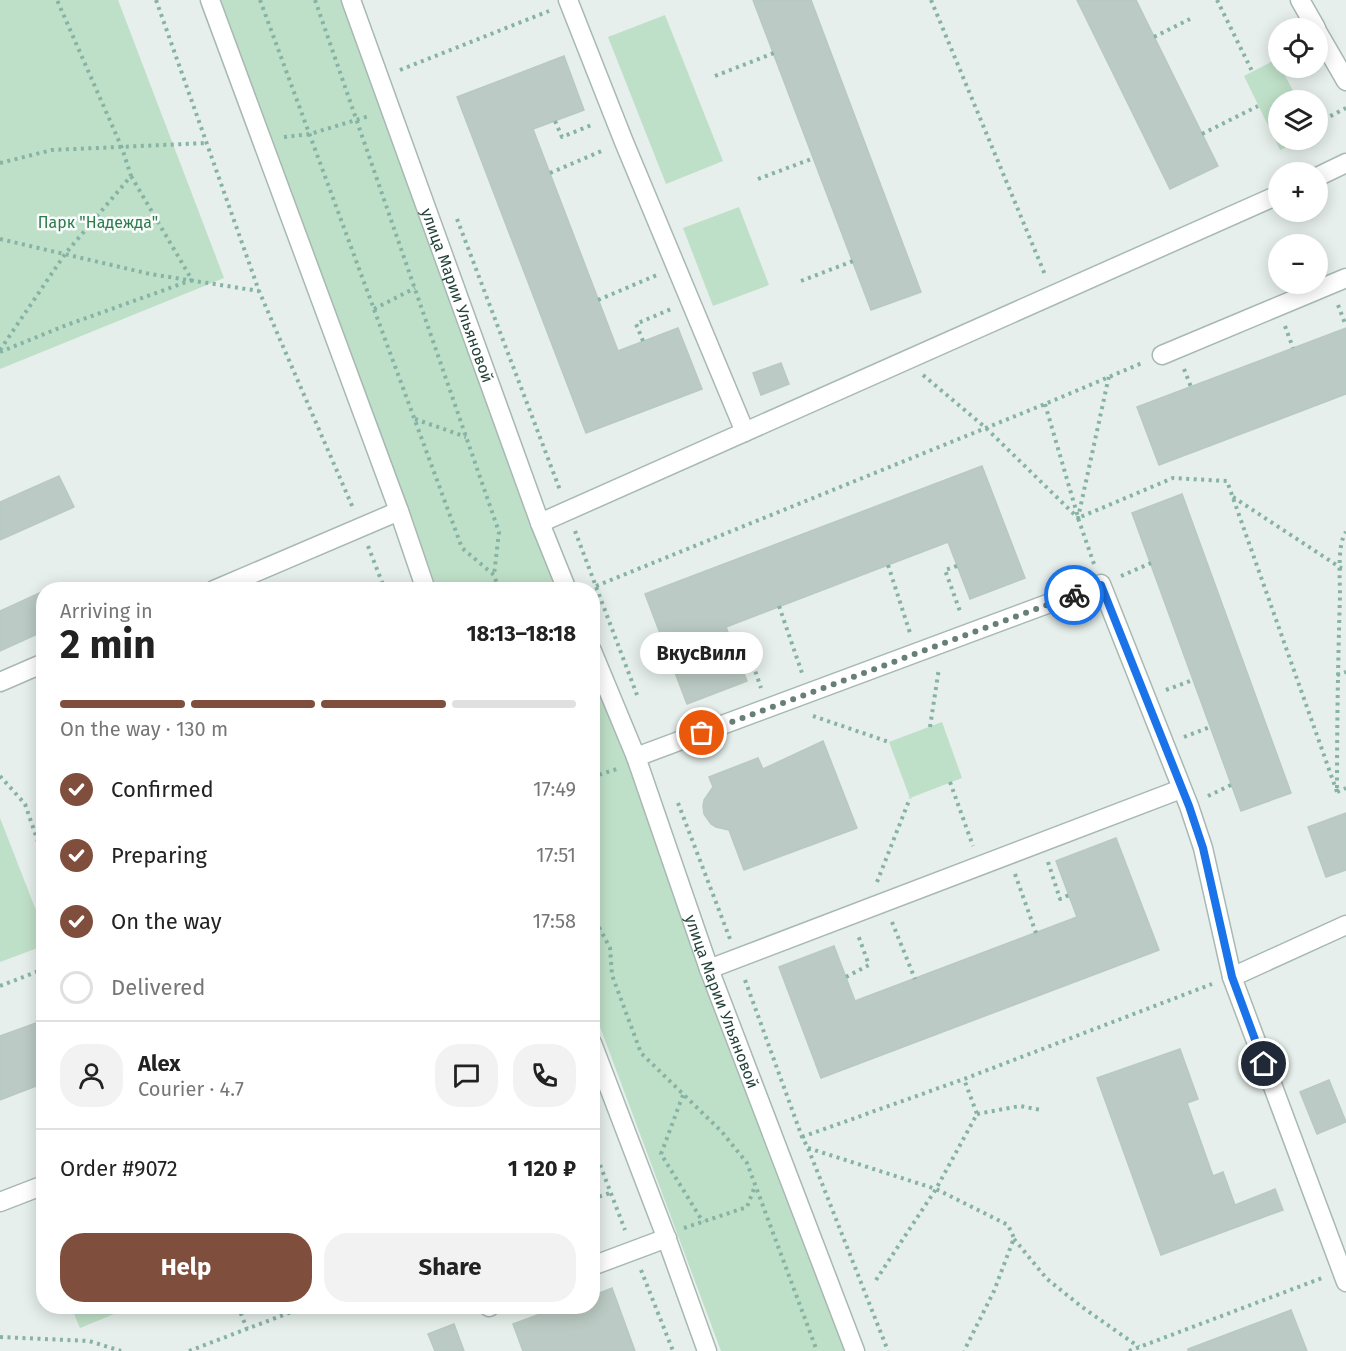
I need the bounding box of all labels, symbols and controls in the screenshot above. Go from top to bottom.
map controls [1268,18,1328,294]
button: locate [1268,18,1328,78]
button: layers [1268,90,1328,150]
button: + [1268,162,1328,222]
street label: улица Марии Ульяновой [417,206,497,385]
park label: Парк "Надежда" [38,213,158,232]
button: − [1268,234,1328,294]
courier [1044,565,1104,625]
icon: bike [1058,579,1091,612]
text: Arriving in [60,599,153,623]
text: 18:13–18:18 [466,620,576,647]
text: 2 min [60,622,156,668]
callout: ВкусВилл [640,631,764,673]
text: ВкусВилл [656,641,747,665]
pin [676,707,727,758]
icon: bag [685,716,718,749]
text: On the way · 130 m [60,717,228,741]
icon: check [60,773,93,806]
text: Confirmed [111,776,214,803]
text: 17:49 [533,777,576,801]
icon: check [60,839,93,872]
text: Preparing [111,842,207,869]
text: 17:51 [536,843,576,867]
icon: check [60,905,93,938]
text: On the way [111,908,222,935]
text: 17:58 [533,909,576,933]
street label: улица Марии Ульяновой [681,912,763,1091]
text: Delivered [111,974,206,1001]
pin [1238,1038,1289,1089]
button: person [60,1044,123,1107]
button: chat [435,1044,498,1107]
button: phone [513,1044,576,1107]
icon: home [1247,1047,1280,1080]
text: Alex [138,1050,181,1077]
text: Courier · 4.7 [138,1077,244,1101]
text: Order #9072 [60,1155,178,1182]
text: 1 120 ₽ [508,1155,576,1182]
button: Help [60,1233,312,1302]
button: Share [324,1233,576,1302]

